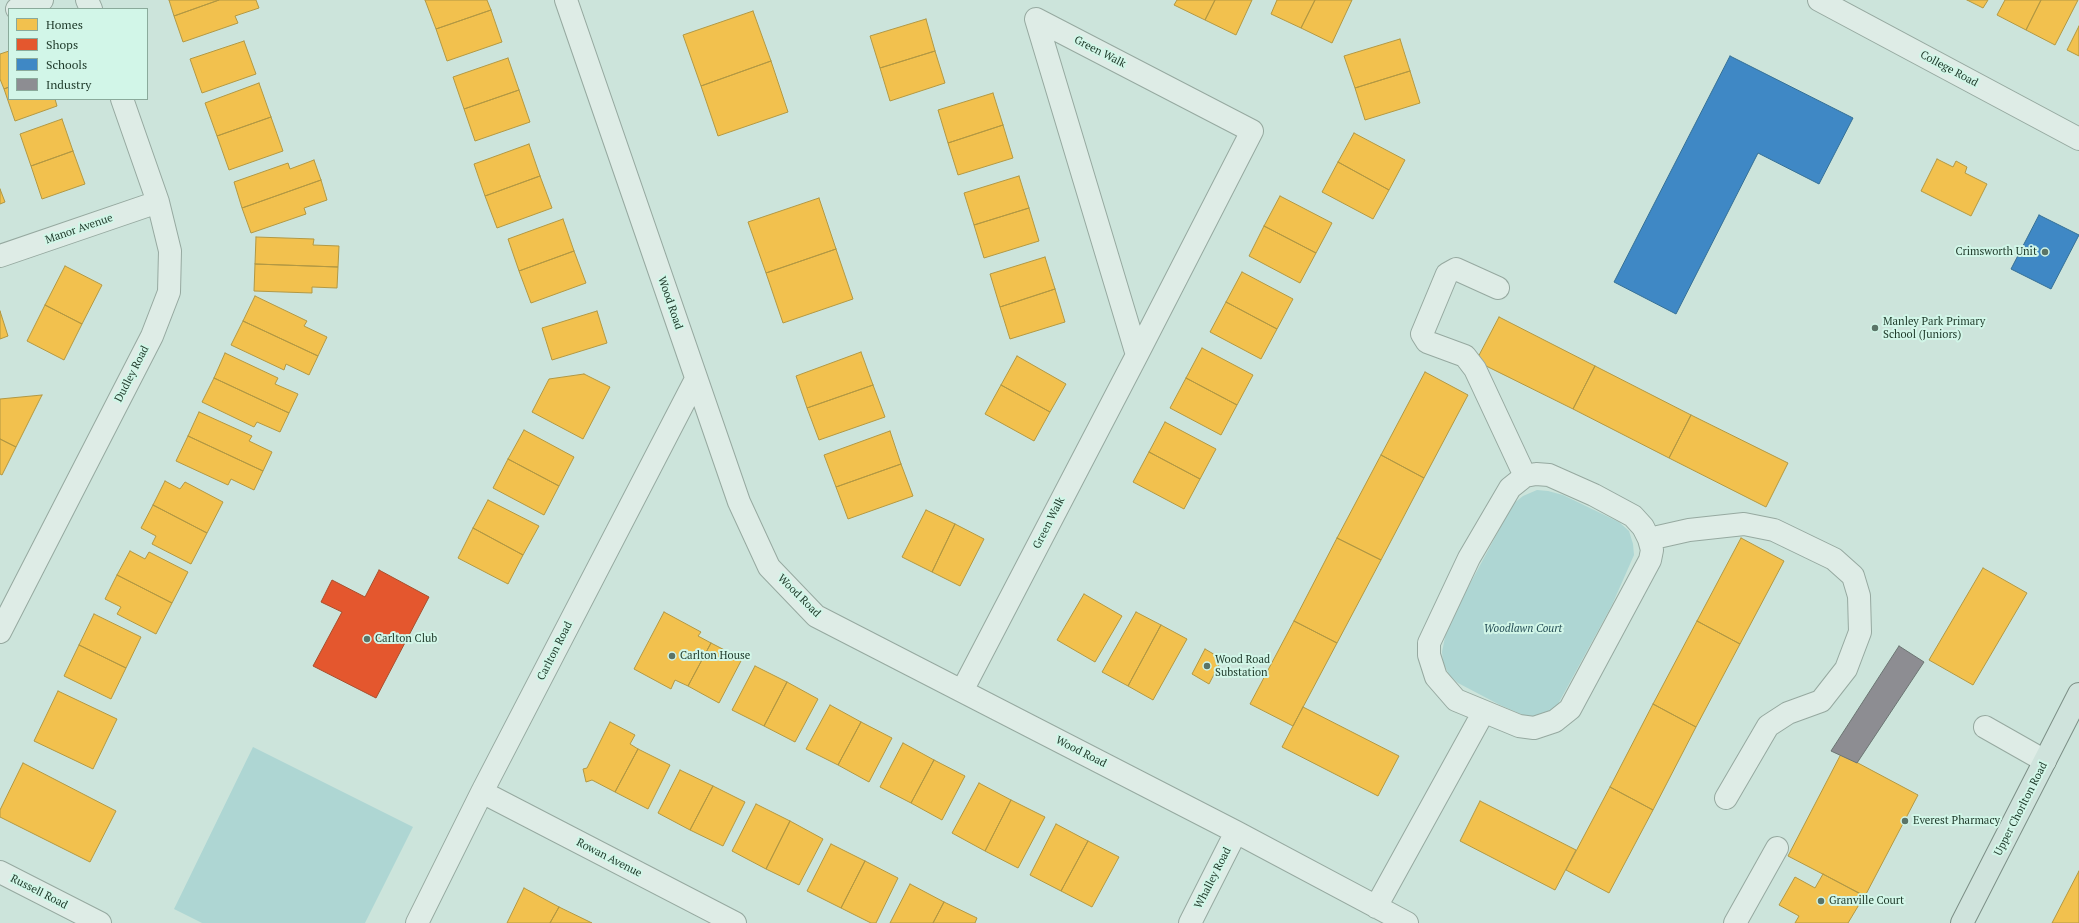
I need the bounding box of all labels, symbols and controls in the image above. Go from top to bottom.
legend [8,8,148,100]
text: Homes [46,17,83,32]
street label: Green Walk [1072,33,1128,71]
text: Shops [46,37,78,52]
street label: College Road [1918,48,1980,90]
text: Schools [46,57,87,72]
text: Industry [46,77,91,92]
street label: Manor Avenue [43,211,115,247]
place label: Crimsworth Unit [1955,245,2037,259]
marker: Crimsworth Unit [2040,247,2050,257]
street label: Wood Road [655,275,685,331]
place label: Manley Park Primary School (Juniors) [1883,315,1985,341]
marker: Manley Park Primary School (Juniors) [1870,323,1880,333]
street label: Dudley Road [112,344,152,404]
street label: Green Walk [1030,495,1068,551]
street label: Wood Road [775,572,823,620]
street label: Carlton Road [535,619,575,683]
park label: Woodlawn Court [1484,622,1562,636]
place label: Carlton Club [375,632,437,646]
marker: Carlton Club [362,634,372,644]
place label: Carlton House [680,649,750,663]
marker: Carlton House [667,651,677,661]
place label: Wood Road Substation [1215,653,1270,679]
marker: Wood Road Substation [1202,661,1212,671]
street label: Wood Road [1053,734,1109,770]
street label: Upper Chorlton Road [1992,760,2050,858]
place label: Everest Pharmacy [1913,814,2000,828]
marker: Everest Pharmacy [1900,816,1910,826]
street label: Rowan Avenue [574,836,644,880]
street label: Whalley Road [1192,845,1234,911]
street label: Russell Road [8,872,70,912]
place label: Granville Court [1829,894,1904,908]
marker: Granville Court [1816,896,1826,906]

